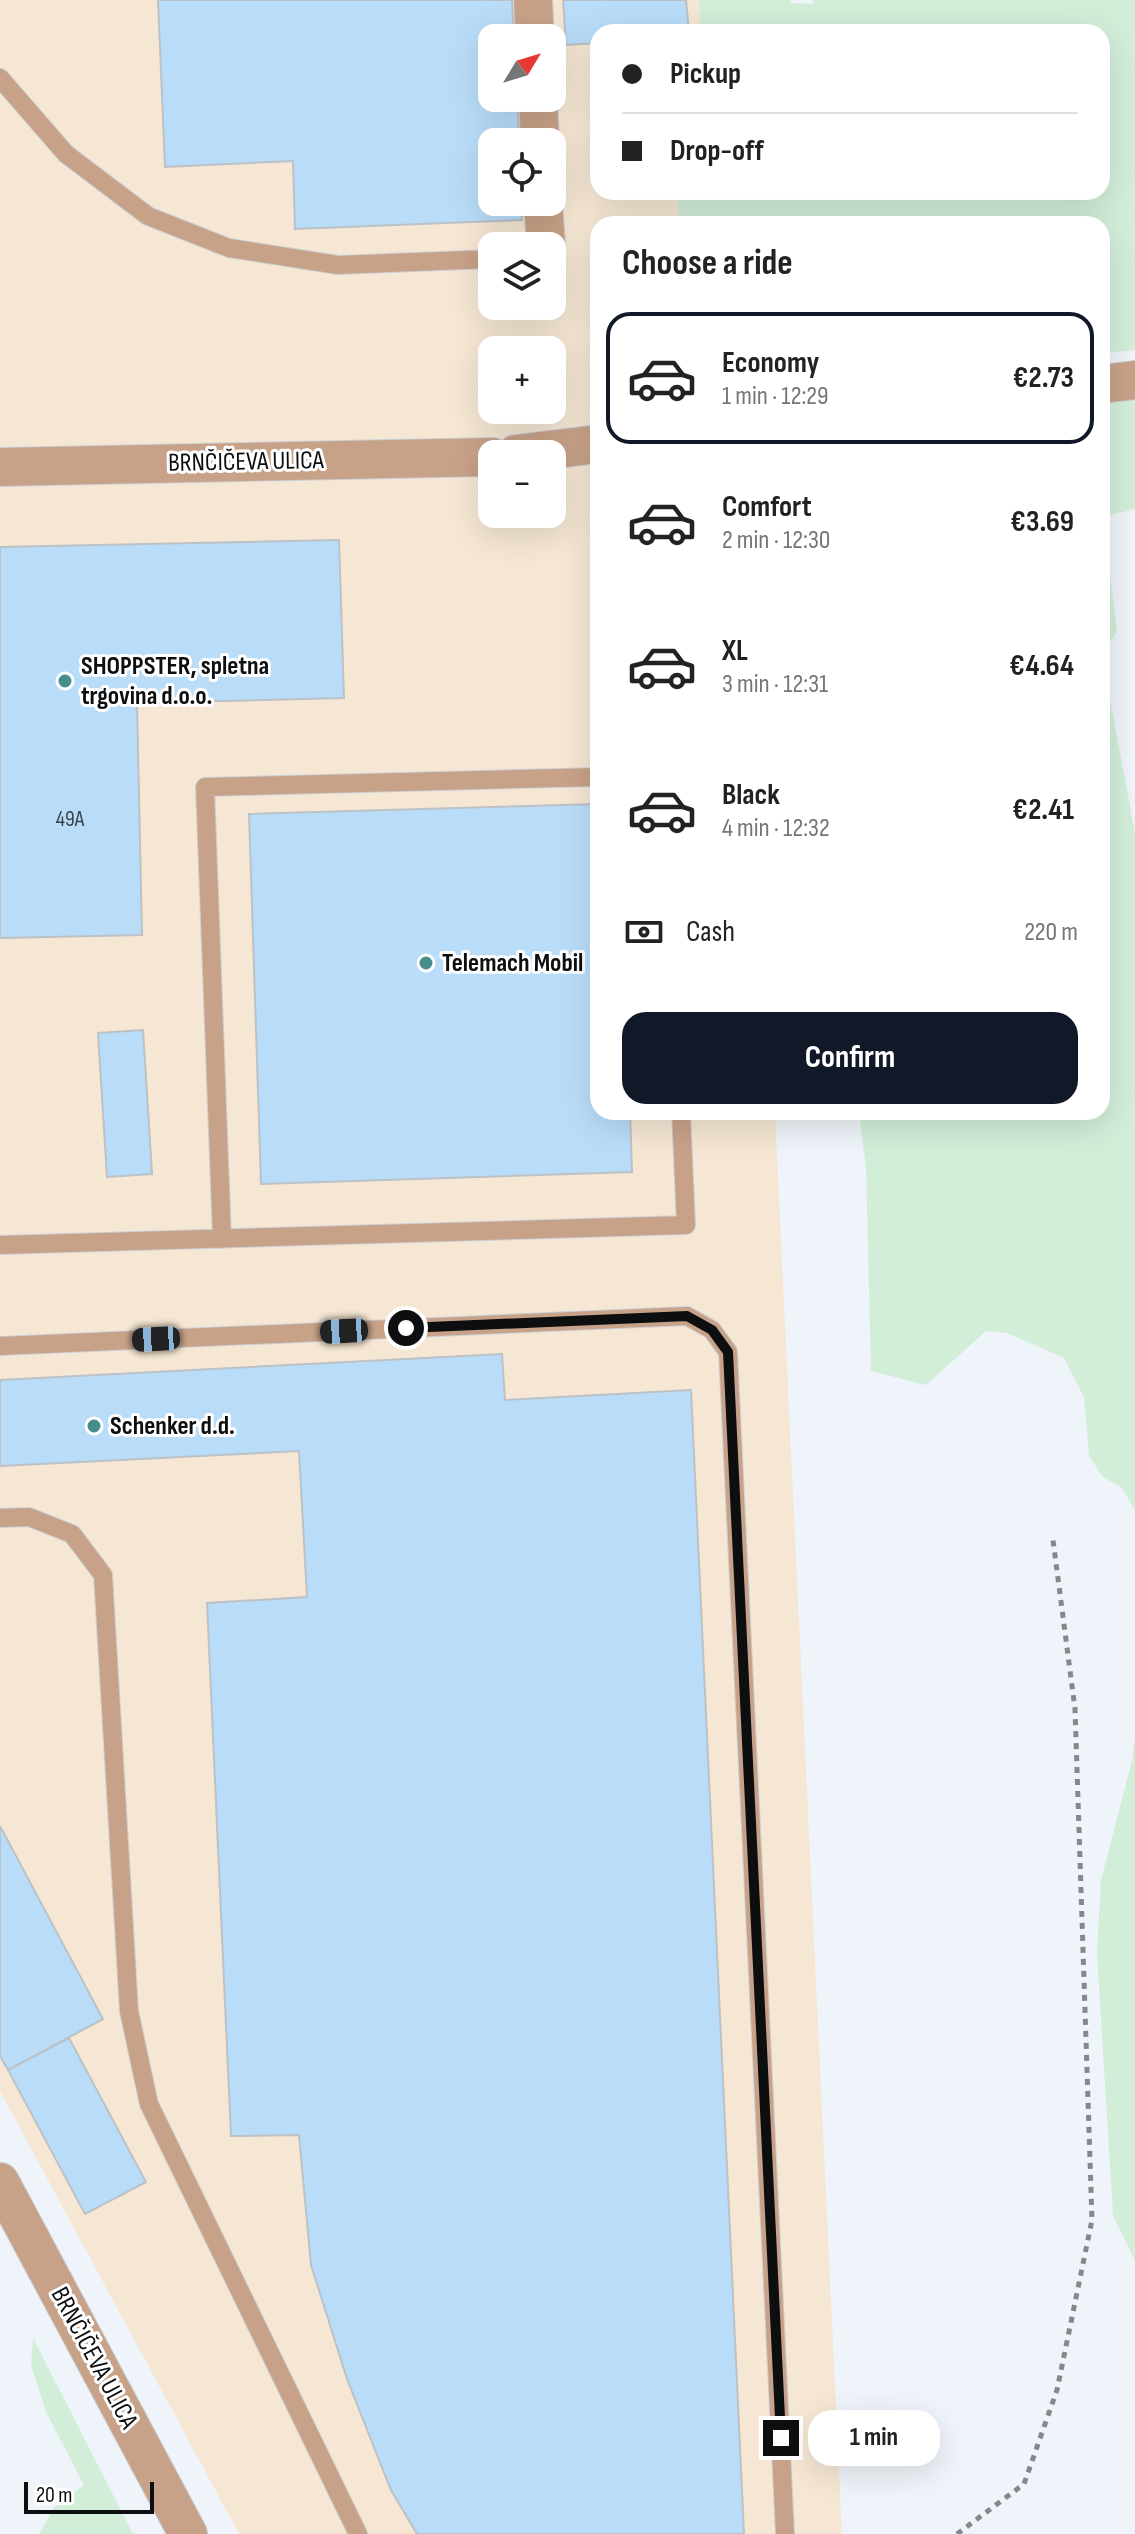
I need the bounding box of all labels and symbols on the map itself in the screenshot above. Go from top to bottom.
north arrow [478,24,566,112]
street label: BRNČIČEVA ULICA [168,445,325,479]
place label: SHOPPSTER, spletna trgovina d.o.o. [81,651,269,712]
marker: SHOPPSTER, spletna trgovina d.o.o. [56,672,74,690]
house number: 49A [56,806,85,833]
place label: Telemach Mobil [442,948,583,979]
marker: Telemach Mobil [417,954,435,972]
route start [388,1310,424,1346]
car [319,1318,369,1344]
car [131,1326,181,1352]
place label: Schenker d.d. [110,1411,235,1442]
marker: Schenker d.d. [85,1417,103,1435]
street label: BRNČIČEVA ULICA [44,2282,145,2435]
callout: 1 min [809,2410,941,2466]
route end [763,2420,799,2456]
scale bar [24,2478,154,2514]

